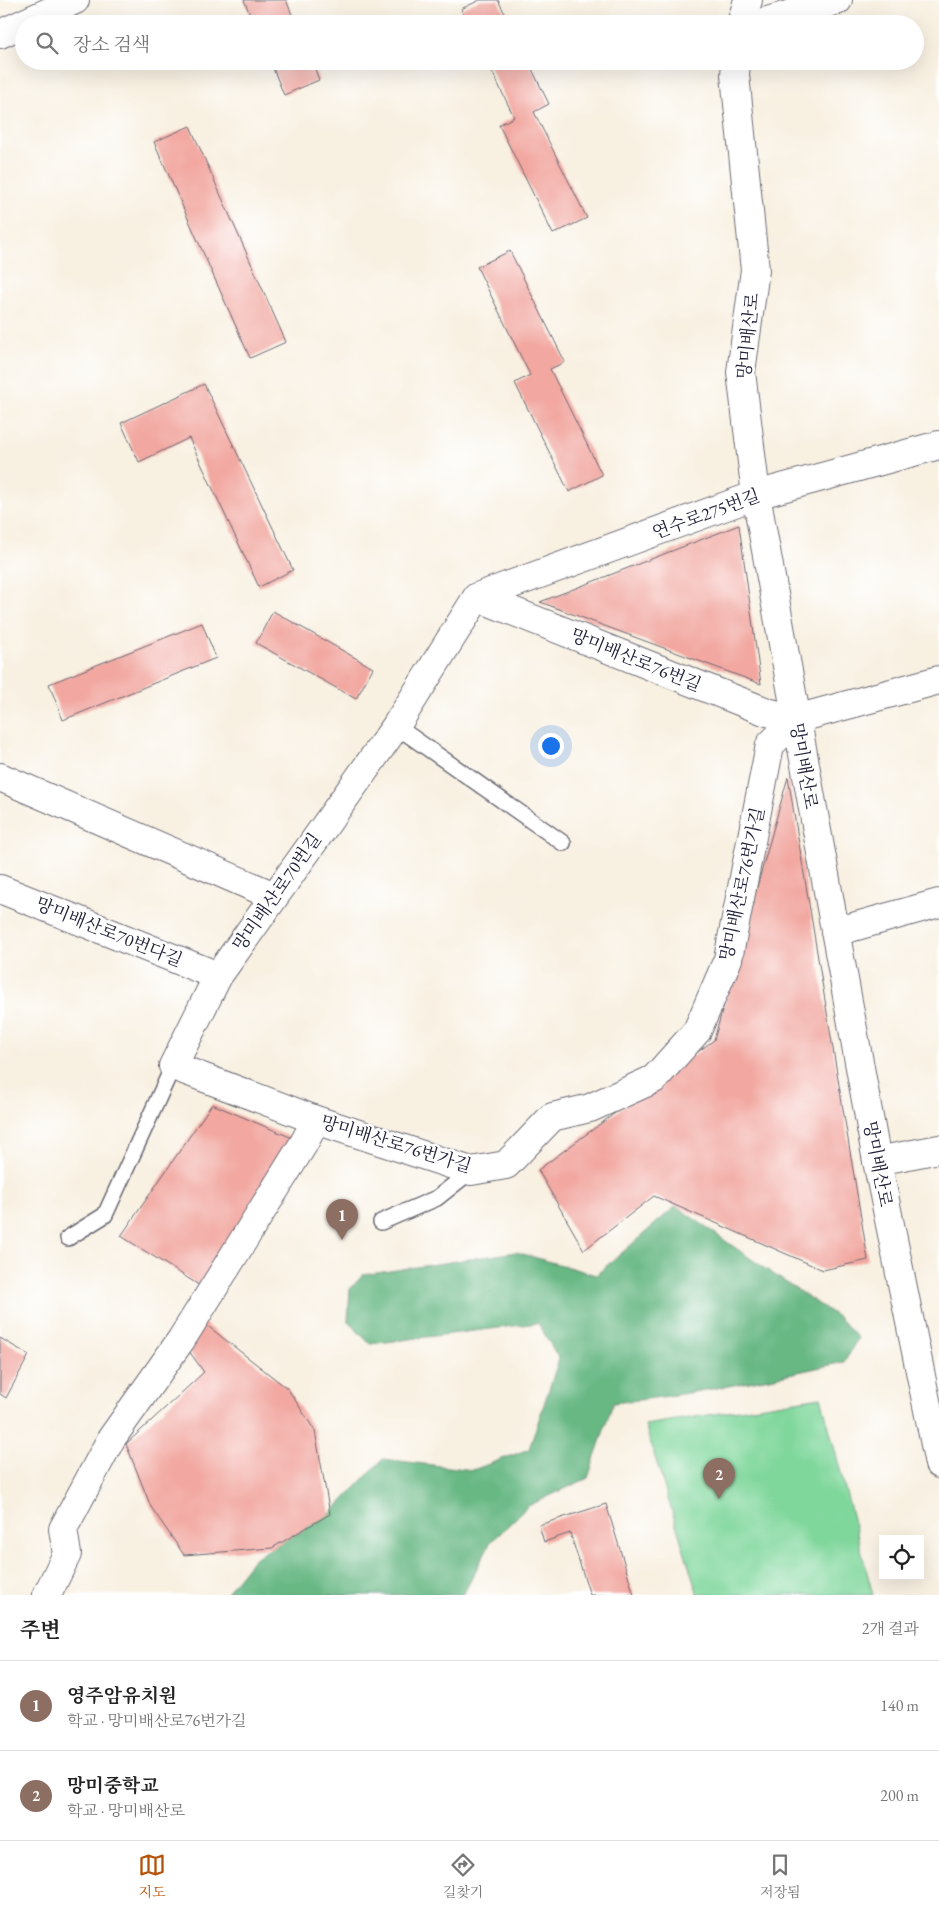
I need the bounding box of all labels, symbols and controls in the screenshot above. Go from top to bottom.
search box [15,15,924,70]
icon: search [33,29,61,57]
text: 장소 검색 [73,32,150,57]
street label: 망미배산로 [732,292,763,380]
street label: 연수로275번길 [649,483,763,544]
street label: 망미배산로76번길 [567,623,705,696]
street label: 망미배산로 [786,721,823,811]
your location [538,733,564,759]
street label: 망미배산로76번가길 [714,805,769,963]
street label: 망미배산로70번길 [227,828,326,955]
street label: 망미배산로70번다길 [32,892,186,971]
street label: 망미배산로76번가길 [318,1110,474,1177]
street label: 망미배산로 [859,1119,898,1209]
pin: 1 [326,1199,358,1240]
pin: 2 [703,1458,735,1499]
map controls [879,1535,924,1580]
button: locate [879,1535,924,1580]
text: 주변 [20,1616,61,1643]
text: 2개 결과 [862,1618,919,1639]
text: 영주암유치원 [67,1683,177,1708]
text: 1 [32,1695,40,1716]
text: 140 m [880,1695,919,1716]
text: 학교 · 망미배산로76번가길 [67,1710,247,1731]
text: 망미중학교 [67,1773,159,1798]
text: 2 [32,1785,40,1806]
text: 200 m [880,1785,919,1806]
text: 학교 · 망미배산로 [67,1800,185,1821]
tab: 지도 [138,1851,166,1901]
tab: 길찾기 [443,1851,483,1901]
tab: 저장됨 [760,1851,801,1901]

